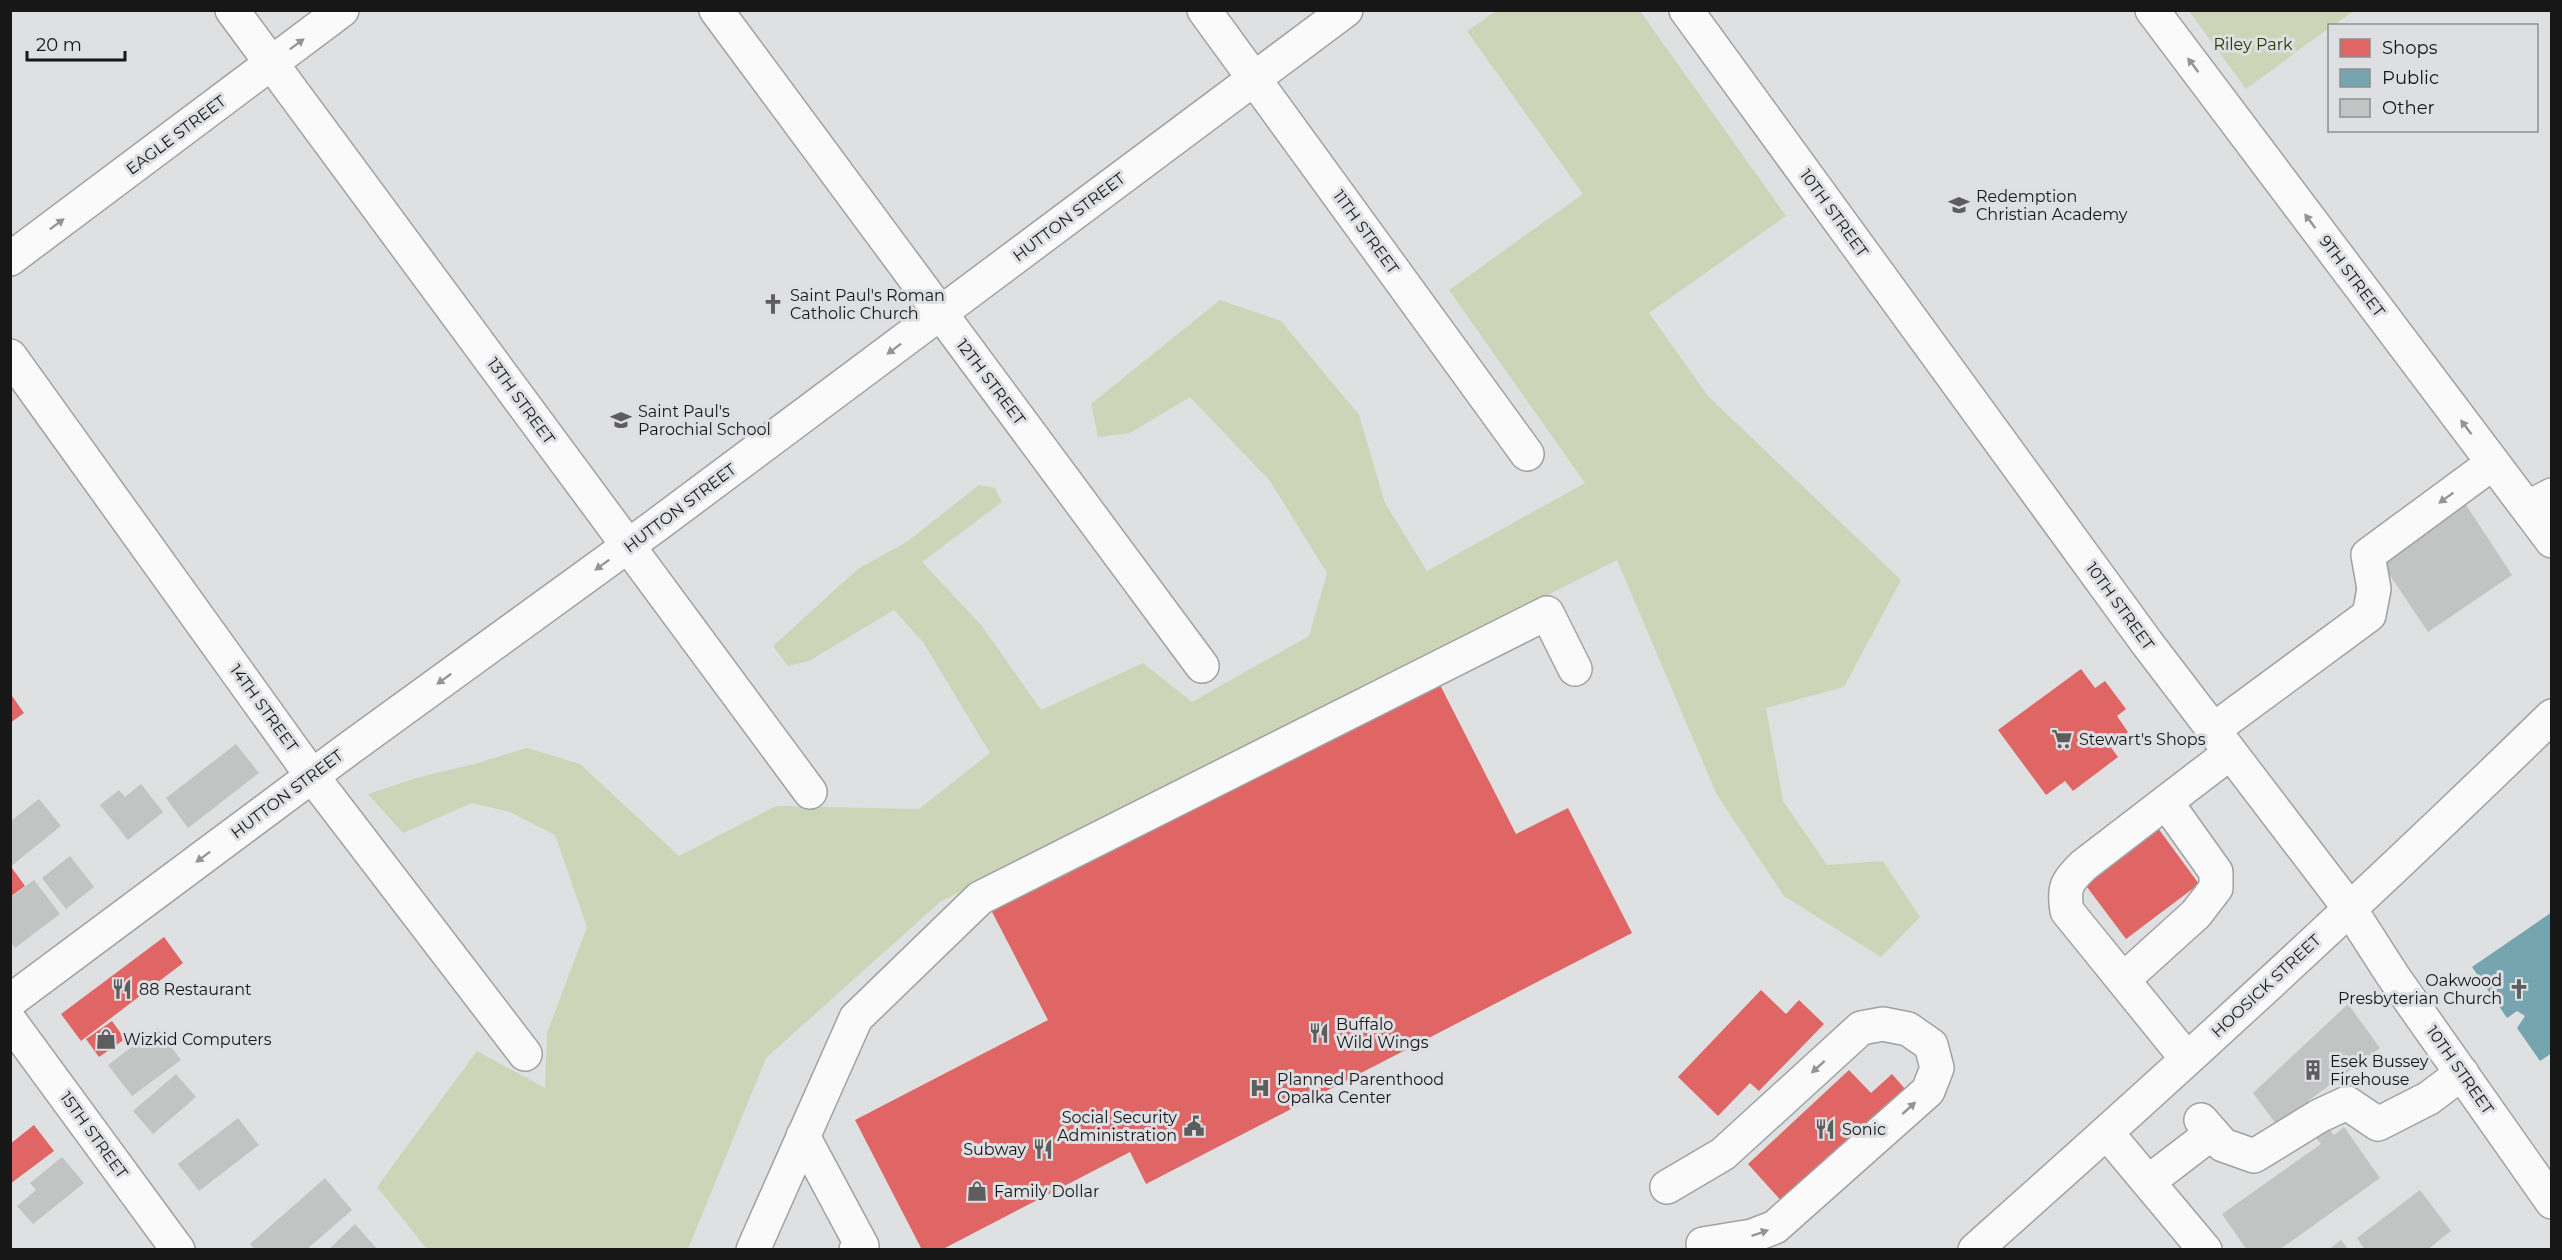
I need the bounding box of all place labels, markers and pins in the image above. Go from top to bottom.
place label: Redemption Christian Academy [1976,187,2128,224]
school or university icon: Redemption Christian Academy [1947,193,1971,217]
place label: Saint Paul's Roman Catholic Church [790,286,945,323]
church icon: Saint Paul's Roman Catholic Church [761,292,785,316]
place label: Saint Paul's Parochial School [638,402,771,439]
school or university icon: Saint Paul's Parochial School [609,408,633,432]
supermarket icon: Stewart's Shops [2050,727,2074,751]
place label: Stewart's Shops [2079,730,2206,749]
place label: Oakwood Presbyterian Church [2338,971,2502,1008]
restaurant icon: 88 Restaurant [110,977,134,1001]
church icon: Oakwood Presbyterian Church [2507,977,2531,1001]
place label: 88 Restaurant [139,980,252,999]
place label: Buffalo Wild Wings [1336,1015,1429,1052]
restaurant icon: Buffalo Wild Wings [1307,1021,1331,1045]
shop icon: Wizkid Computers [94,1027,118,1051]
place label: Wizkid Computers [123,1030,272,1049]
place label: Esek Bussey Firehouse [2330,1052,2429,1089]
building icon: Esek Bussey Firehouse [2301,1058,2325,1082]
place label: Planned Parenthood Opalka Center [1277,1070,1444,1107]
hospital icon: Planned Parenthood Opalka Center [1248,1076,1272,1100]
place label: Social Security Administration [1057,1108,1177,1145]
public building icon: Social Security Administration [1182,1114,1206,1138]
restaurant icon: Sonic [1813,1117,1837,1141]
place label: Sonic [1842,1120,1886,1139]
restaurant icon: Subway [1031,1137,1055,1161]
place label: Subway [963,1140,1026,1159]
shop icon: Family Dollar [965,1179,989,1203]
place label: Family Dollar [994,1182,1099,1201]

